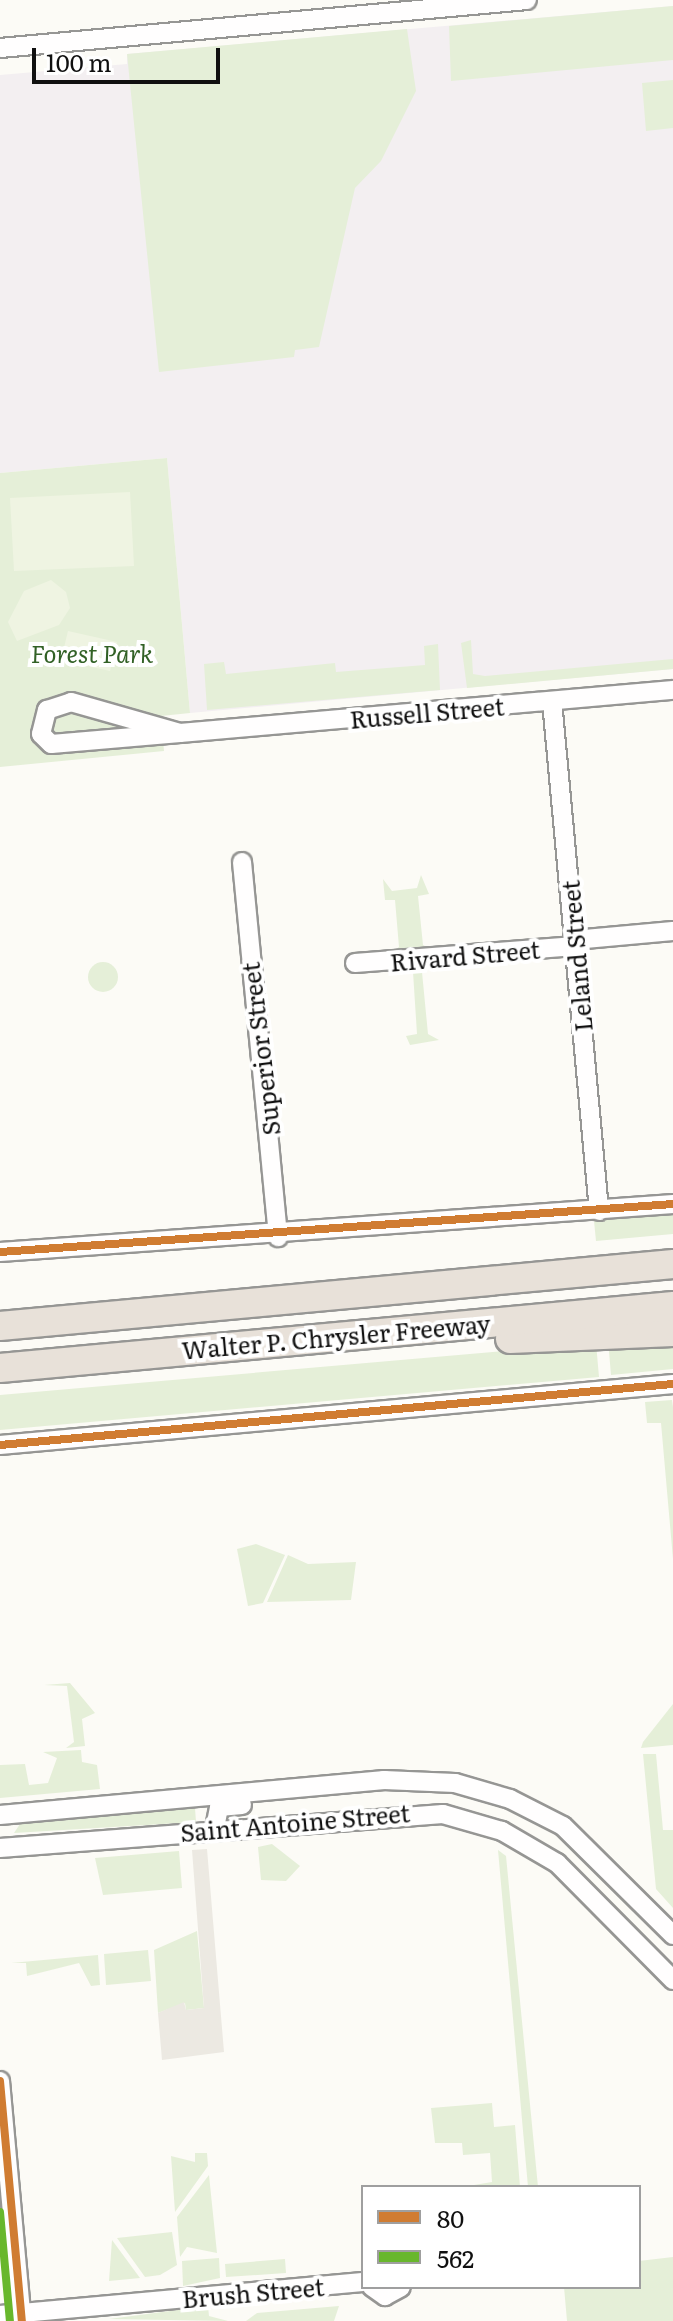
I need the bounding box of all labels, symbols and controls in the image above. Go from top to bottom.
scale bar [36,32,224,82]
text: 100 m [46,44,112,79]
park label: Forest Park [31,639,153,667]
street label: Russell Street [349,691,505,733]
street label: Leland Street [555,879,597,1033]
street label: Rivard Street [389,934,541,976]
street label: Superior Street [235,961,285,1137]
street label: Walter P. Chrysler Freeway [180,1308,492,1364]
street label: Saint Antoine Street [179,1798,411,1846]
legend [361,2185,641,2289]
text: 80 [437,2200,464,2235]
text: 562 [437,2240,474,2275]
street label: Brush Street [181,2271,325,2313]

